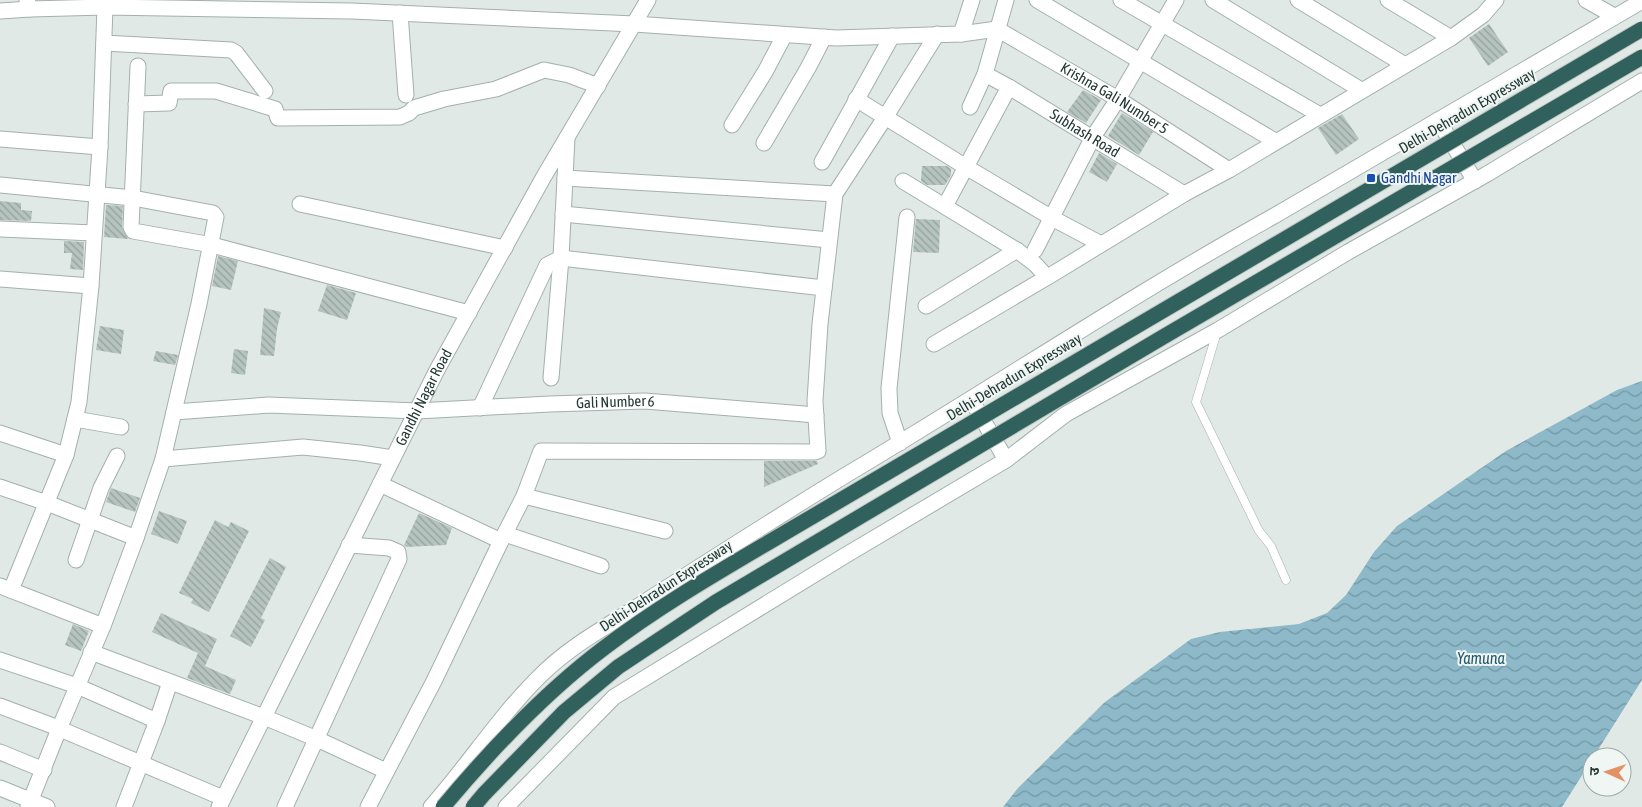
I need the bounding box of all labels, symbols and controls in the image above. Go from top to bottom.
street label: Krishna Gali Number 5 [1058,59,1172,137]
street label: Delhi-Dehradun Expressway [1396,65,1538,156]
street label: Subhash Road [1047,105,1123,161]
place label: Gandhi Nagar [1381,169,1457,186]
marker: Gandhi Nagar [1365,172,1377,184]
street label: Delhi-Dehradun Expressway [943,330,1084,424]
street label: Gandhi Nagar Road [392,346,455,448]
street label: Gali Number 6 [576,392,656,411]
street label: Delhi-Dehradun Expressway [596,536,735,635]
water label: Yamuna [1457,649,1506,667]
north arrow [1582,747,1632,797]
text: उ [1586,766,1602,776]

